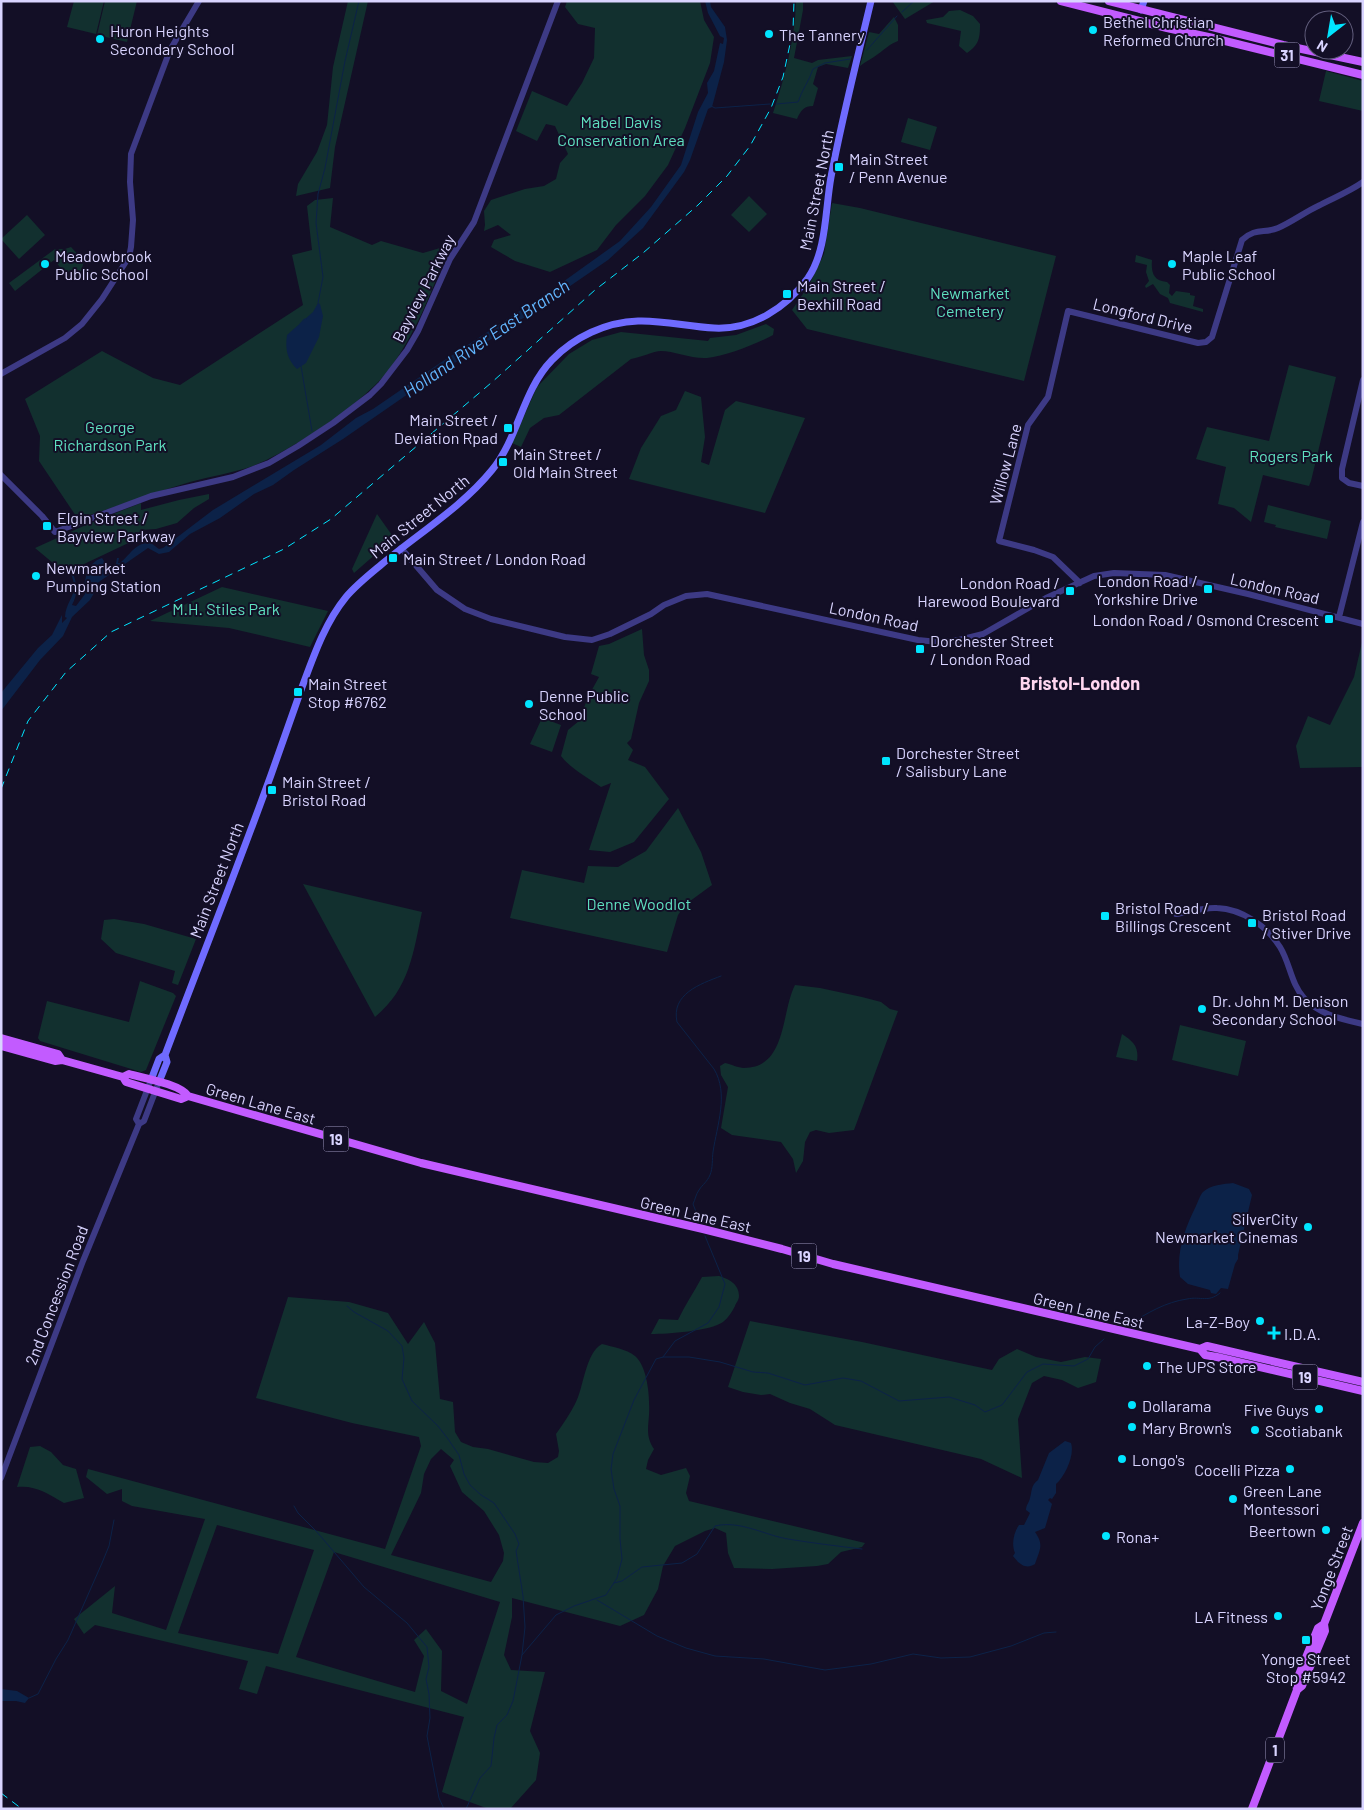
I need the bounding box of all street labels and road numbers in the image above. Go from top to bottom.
road number: 31 [1274,42,1300,68]
street label: Main Street North [795,128,837,252]
street label: Bayview Parkway [388,230,459,345]
street label: Longford Drive [1091,293,1195,337]
street label: Willow Lane [985,421,1025,507]
street label: Main Street North [365,470,473,562]
street label: London Road [1229,569,1321,607]
street label: London Road [828,597,920,635]
street label: Main Street North [185,819,247,941]
street label: Green Lane East [204,1078,318,1128]
road number: 19 [324,1126,348,1152]
street label: Green Lane East [639,1192,753,1236]
street label: 2nd Concession Road [21,1223,91,1367]
road number: 19 [792,1244,816,1268]
street label: Green Lane East [1032,1288,1146,1332]
road number: 19 [1292,1364,1318,1390]
street label: Yonge Street [1306,1523,1356,1613]
road number: 1 [1266,1738,1284,1762]

